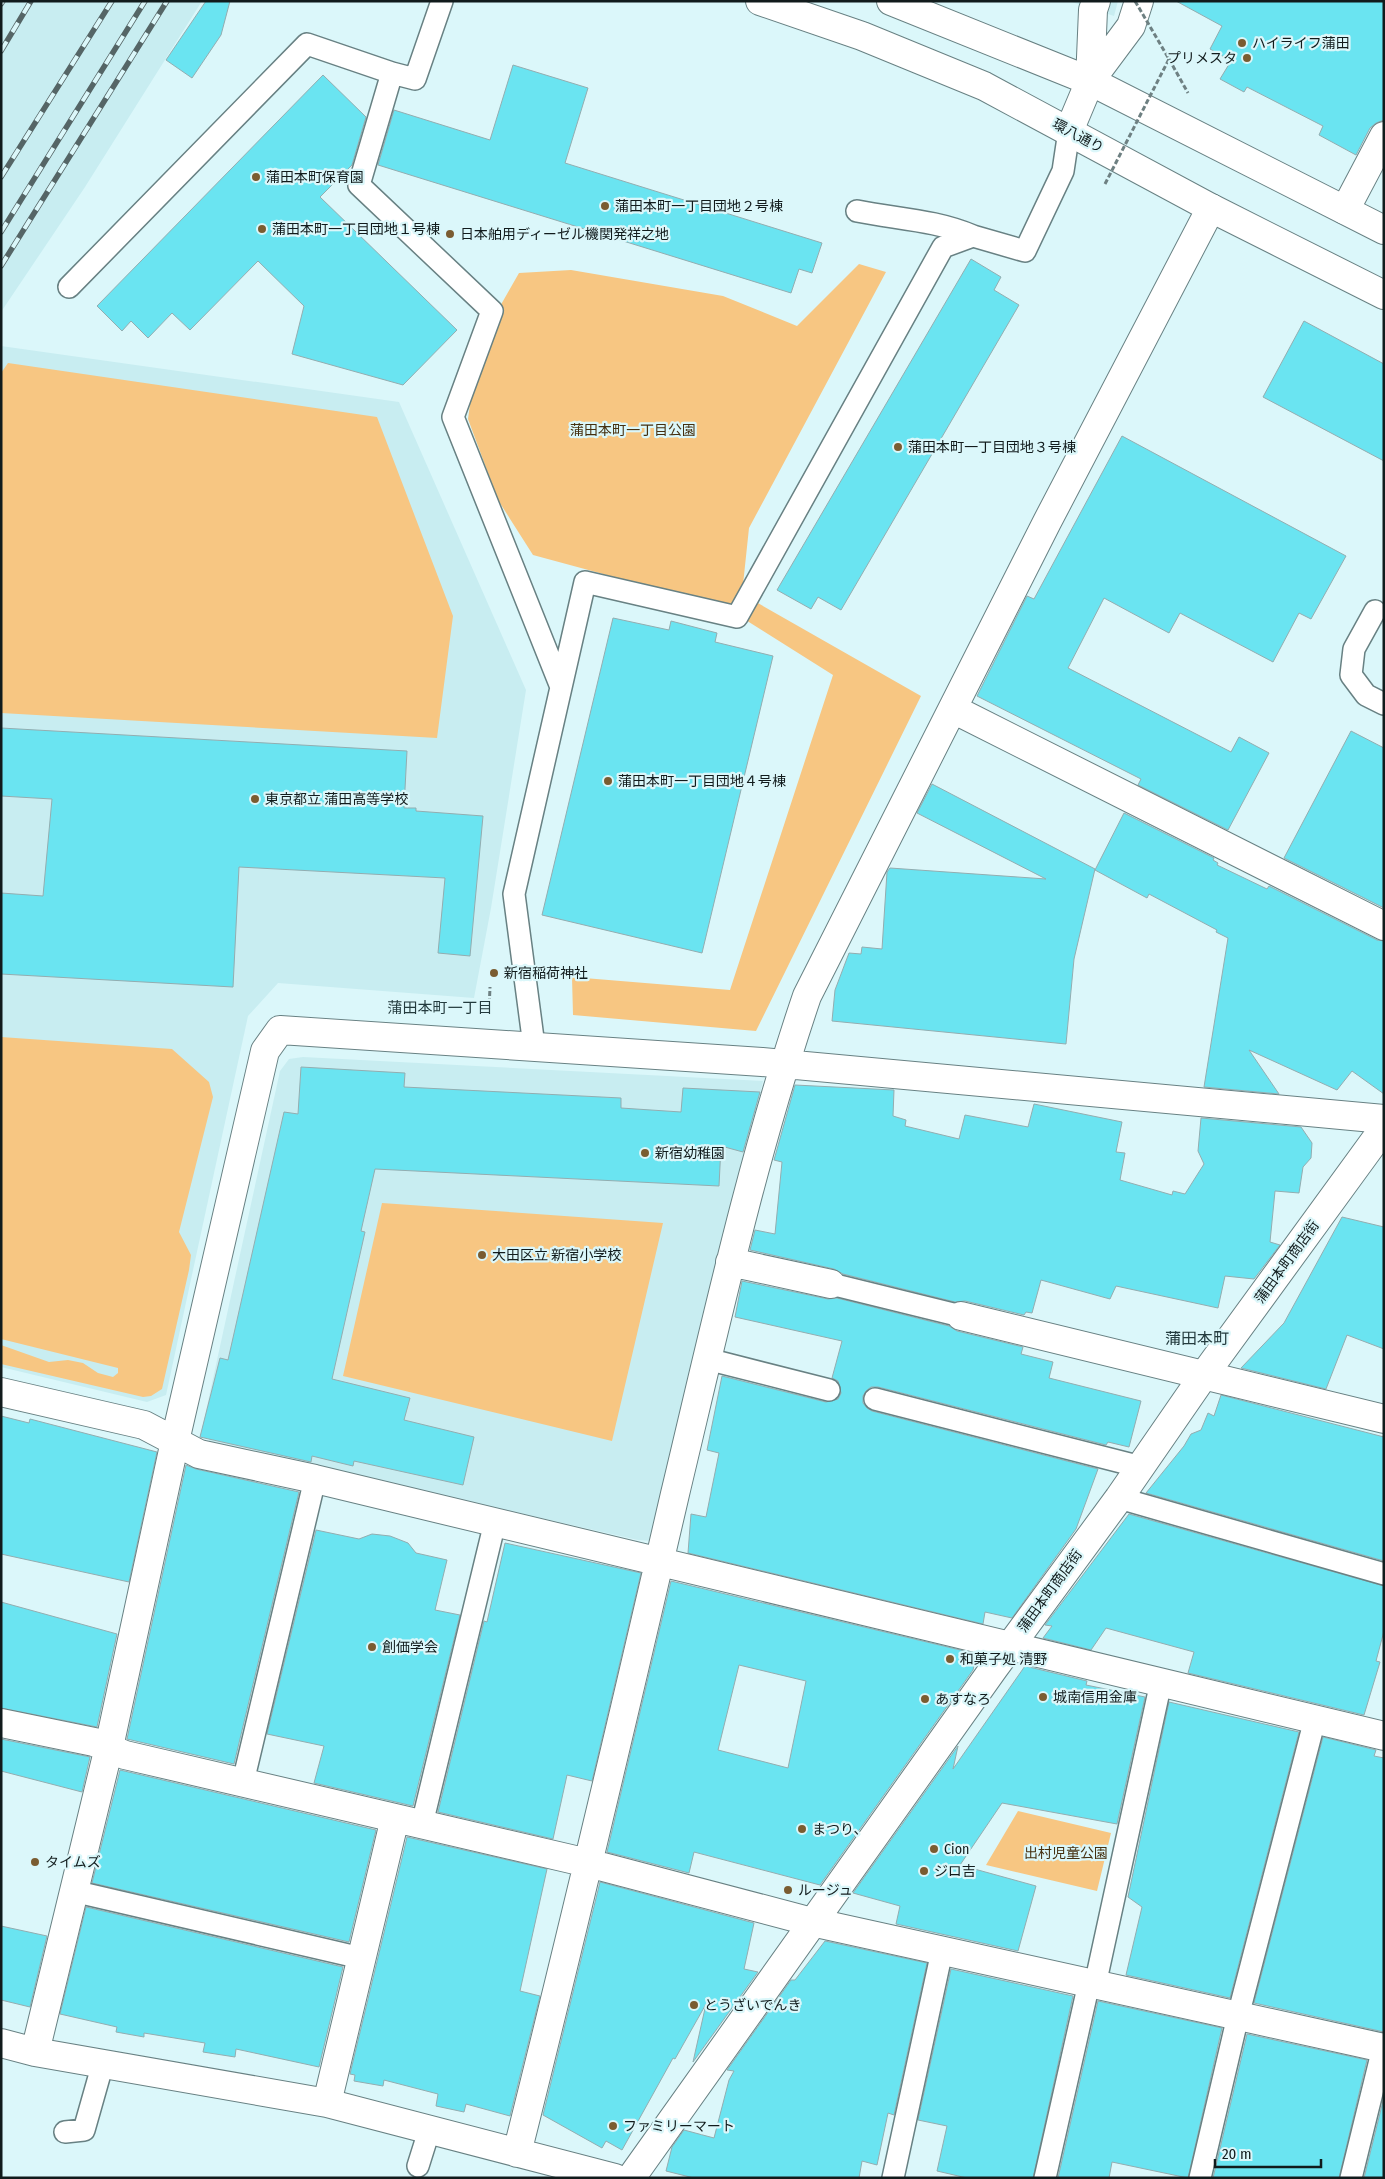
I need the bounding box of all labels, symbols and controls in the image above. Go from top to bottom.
place label: ハイライフ蒲田 [1252,35,1350,52]
marker: ハイライフ蒲田 [1236,37,1248,49]
place label: プリメスタ [1167,50,1237,67]
marker: プリメスタ [1241,52,1253,64]
street label: 環八通り [1049,115,1107,157]
place label: 蒲田本町保育園 [266,169,364,186]
marker: 蒲田本町保育園 [250,171,262,183]
place label: 蒲田本町一丁目団地２号棟 [615,198,783,215]
marker: 蒲田本町一丁目団地２号棟 [599,200,611,212]
place label: 蒲田本町一丁目団地１号棟 [272,221,440,238]
marker: 蒲田本町一丁目団地１号棟 [256,223,268,235]
place label: 日本舶用ディーゼル機関発祥之地 [460,226,669,243]
marker: 日本舶用ディーゼル機関発祥之地 [444,228,456,240]
park label: 蒲田本町一丁目公園 [570,422,696,439]
place label: 蒲田本町一丁目団地３号棟 [908,439,1076,456]
marker: 蒲田本町一丁目団地３号棟 [892,441,904,453]
place label: 蒲田本町一丁目団地４号棟 [618,773,786,790]
marker: 蒲田本町一丁目団地４号棟 [602,775,614,787]
place label: 東京都立 蒲田高等学校 [265,791,408,808]
marker: 東京都立 蒲田高等学校 [249,793,261,805]
place label: 新宿稲荷神社 [504,965,588,982]
marker: 新宿稲荷神社 [488,967,500,979]
district label: 蒲田本町一丁目 [387,999,493,1017]
place label: 新宿幼稚園 [655,1145,725,1162]
marker: 新宿幼稚園 [639,1147,651,1159]
street label: 蒲田本町商店街 [1251,1217,1323,1307]
place label: 大田区立 新宿小学校 [492,1247,621,1264]
marker: 大田区立 新宿小学校 [476,1249,488,1261]
district label: 蒲田本町 [1165,1329,1229,1348]
street label: 蒲田本町商店街 [1014,1546,1086,1636]
place label: 創価学会 [382,1639,438,1656]
marker: 創価学会 [366,1641,378,1653]
place label: 和菓子処 清野 [960,1651,1047,1668]
marker: 和菓子処 清野 [944,1653,956,1665]
place label: 城南信用金庫 [1053,1689,1137,1706]
place label: あすなろ [935,1691,991,1708]
marker: 城南信用金庫 [1037,1691,1049,1703]
marker: あすなろ [919,1693,931,1705]
place label: まつり、 [812,1821,867,1838]
marker: まつり、 [796,1823,808,1835]
place label: Cion [944,1841,969,1858]
marker: Cion [928,1843,940,1855]
park label: 出村児童公園 [1024,1845,1108,1862]
place label: タイムズ [45,1854,101,1871]
marker: タイムズ [29,1856,41,1868]
place label: ジロ吉 [934,1863,976,1880]
marker: ジロ吉 [918,1865,930,1877]
place label: ルージュ [798,1882,853,1899]
marker: ルージュ [782,1884,794,1896]
place label: とうざいでんき [704,1997,802,2014]
marker: とうざいでんき [688,1999,700,2011]
place label: ファミリーマート [623,2118,735,2135]
marker: ファミリーマート [607,2120,619,2132]
scale bar [1215,2136,1321,2168]
text: 20 m [1222,2145,1252,2163]

